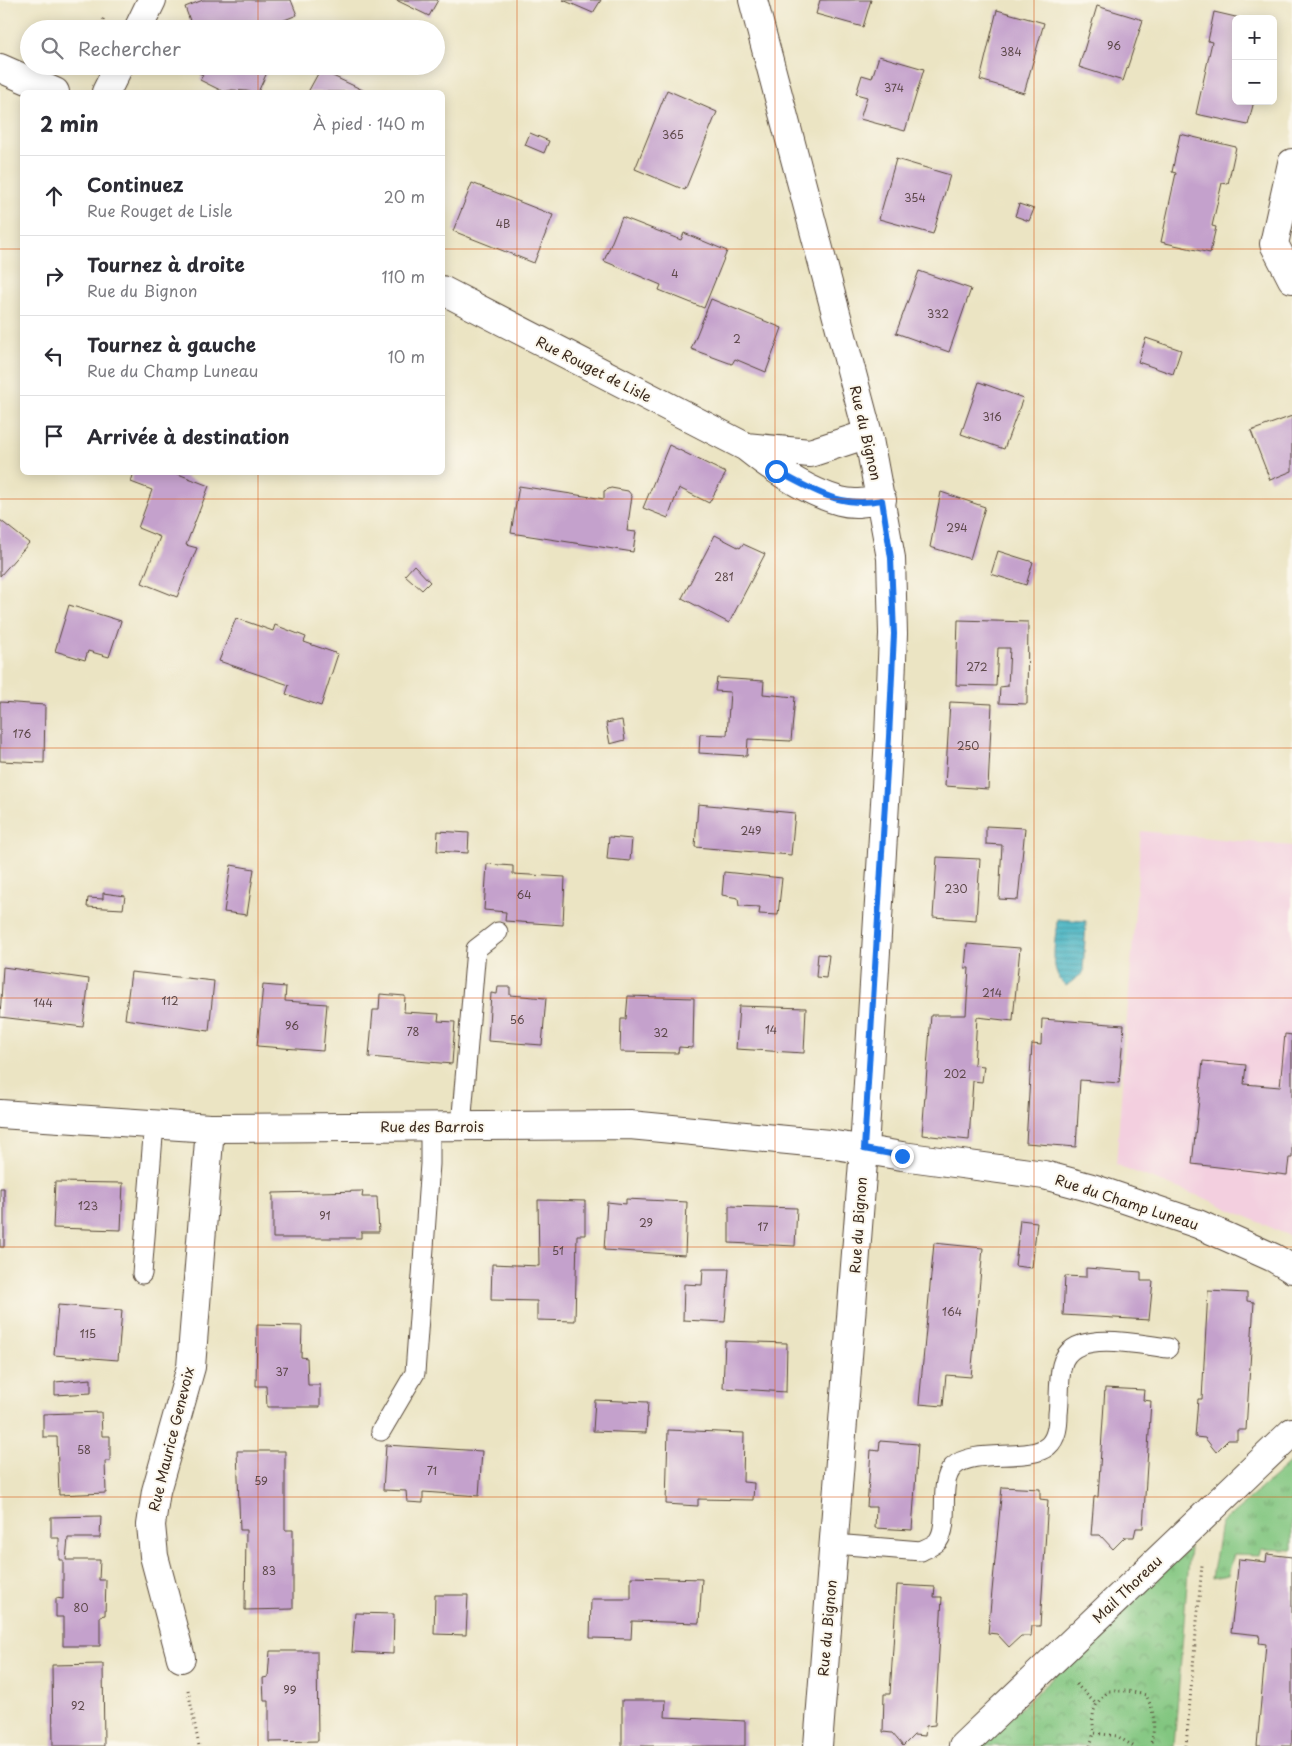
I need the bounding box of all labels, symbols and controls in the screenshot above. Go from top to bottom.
map controls [1232,15,1277,105]
button: + [1232,15,1277,60]
search box [20,20,445,75]
icon: search [38,34,66,62]
text: Rechercher [78,34,181,62]
house number: 96 [1107,37,1121,54]
house number: 384 [1000,43,1022,60]
button: − [1232,60,1277,105]
house number: 374 [884,79,904,96]
text: 2 min [40,107,99,139]
text: À pied · 140 m [313,111,425,135]
house number: 365 [662,126,684,143]
text: Continuez [87,170,184,198]
icon: ahead [40,182,68,210]
text: 20 m [384,184,425,208]
house number: 354 [904,189,926,206]
text: Rue Rouget de Lisle [87,198,233,222]
house number: 4B [496,215,510,232]
text: Tournez à droite [87,250,245,278]
icon: right [40,262,68,290]
text: 110 m [382,264,425,288]
house number: 4 [671,265,679,282]
text: Rue du Bignon [87,278,198,302]
house number: 332 [927,305,949,322]
text: Tournez à gauche [87,330,256,358]
house number: 2 [733,330,741,347]
street label: Rue Rouget de Lisle [532,331,656,407]
icon: left [40,342,68,370]
text: 10 m [388,344,425,368]
text: Rue du Champ Luneau [87,358,258,382]
street label: Rue du Bignon [845,383,887,483]
house number: 316 [982,408,1002,425]
icon: arrive [40,422,68,450]
text: Arrivée à destination [87,422,290,450]
route start [765,460,788,483]
house number: 294 [946,519,968,536]
house number: 281 [714,568,734,585]
house number: 272 [966,658,988,675]
house number: 176 [13,725,32,742]
house number: 250 [957,737,979,754]
house number: 249 [740,822,762,839]
house number: 230 [945,880,967,897]
house number: 64 [517,886,531,903]
house number: 214 [982,984,1002,1001]
house number: 112 [161,992,179,1009]
house number: 144 [33,994,53,1011]
house number: 56 [510,1011,525,1028]
house number: 96 [285,1017,299,1034]
house number: 14 [765,1021,777,1038]
house number: 78 [407,1023,420,1040]
house number: 32 [654,1024,669,1041]
house number: 202 [943,1065,967,1082]
street label: Rue des Barrois [380,1116,484,1137]
route end [891,1145,914,1168]
street label: Rue du Champ Luneau [1052,1169,1202,1235]
street label: Rue du Bignon [844,1176,872,1274]
house number: 123 [78,1197,98,1214]
house number: 91 [319,1207,331,1224]
house number: 29 [639,1214,653,1231]
house number: 17 [758,1218,769,1235]
house number: 51 [552,1242,564,1259]
house number: 164 [942,1303,962,1320]
house number: 115 [80,1325,96,1342]
house number: 37 [276,1363,289,1380]
street label: Rue Maurice Genevoix [143,1364,199,1514]
house number: 58 [77,1441,91,1458]
house number: 71 [427,1462,437,1479]
house number: 59 [254,1472,268,1489]
street label: Mail Thoreau [1087,1550,1167,1628]
house number: 83 [262,1562,276,1579]
street label: Rue du Bignon [812,1579,842,1677]
house number: 80 [74,1599,88,1616]
house number: 99 [283,1681,297,1698]
house number: 92 [71,1697,85,1714]

